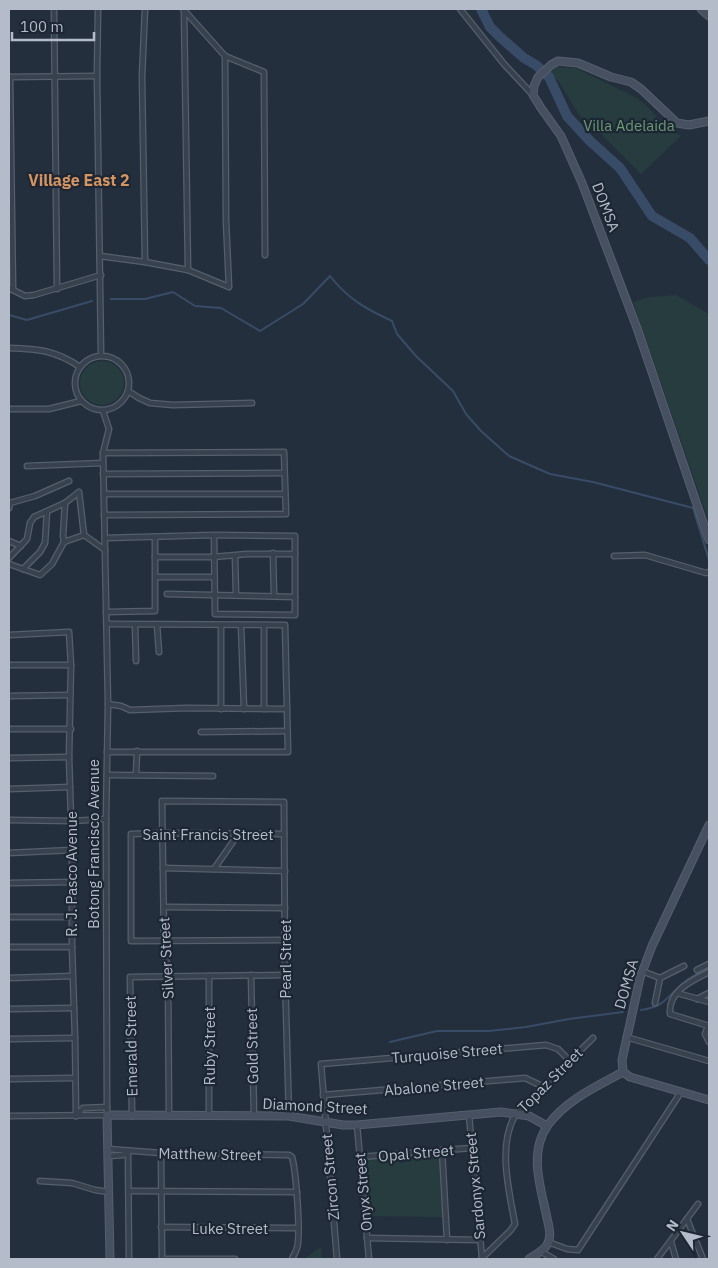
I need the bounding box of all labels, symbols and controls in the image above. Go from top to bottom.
scale bar [12,10,95,42]
text: 100 m [20,17,64,36]
park label: Villa Adelaida [583,116,675,135]
district label: Village East 2 [28,170,130,190]
street label: DOMSA [588,180,624,235]
street label: Botong Francisco Avenue [84,759,103,929]
street label: R. J. Pasco Avenue [62,811,81,937]
street label: Saint Francis Street [142,825,274,844]
street label: Silver Street [154,917,178,999]
street label: Pearl Street [276,919,295,999]
street label: DOMSA [610,956,642,1011]
street label: Emerald Street [121,995,141,1097]
street label: Ruby Street [200,1007,219,1085]
street label: Gold Street [242,1008,262,1084]
street label: Turquoise Street [391,1039,503,1067]
street label: Topaz Street [513,1043,587,1117]
street label: Abalone Street [383,1072,485,1100]
street label: Diamond Street [262,1094,368,1118]
street label: Sardonyx Street [461,1132,489,1240]
street label: Zircon Street [317,1133,343,1221]
street label: Opal Street [377,1140,455,1166]
street label: Matthew Street [158,1144,262,1164]
street label: Onyx Street [350,1152,376,1232]
north arrow [658,1208,708,1258]
text: N [662,1216,683,1235]
street label: Luke Street [192,1219,268,1238]

